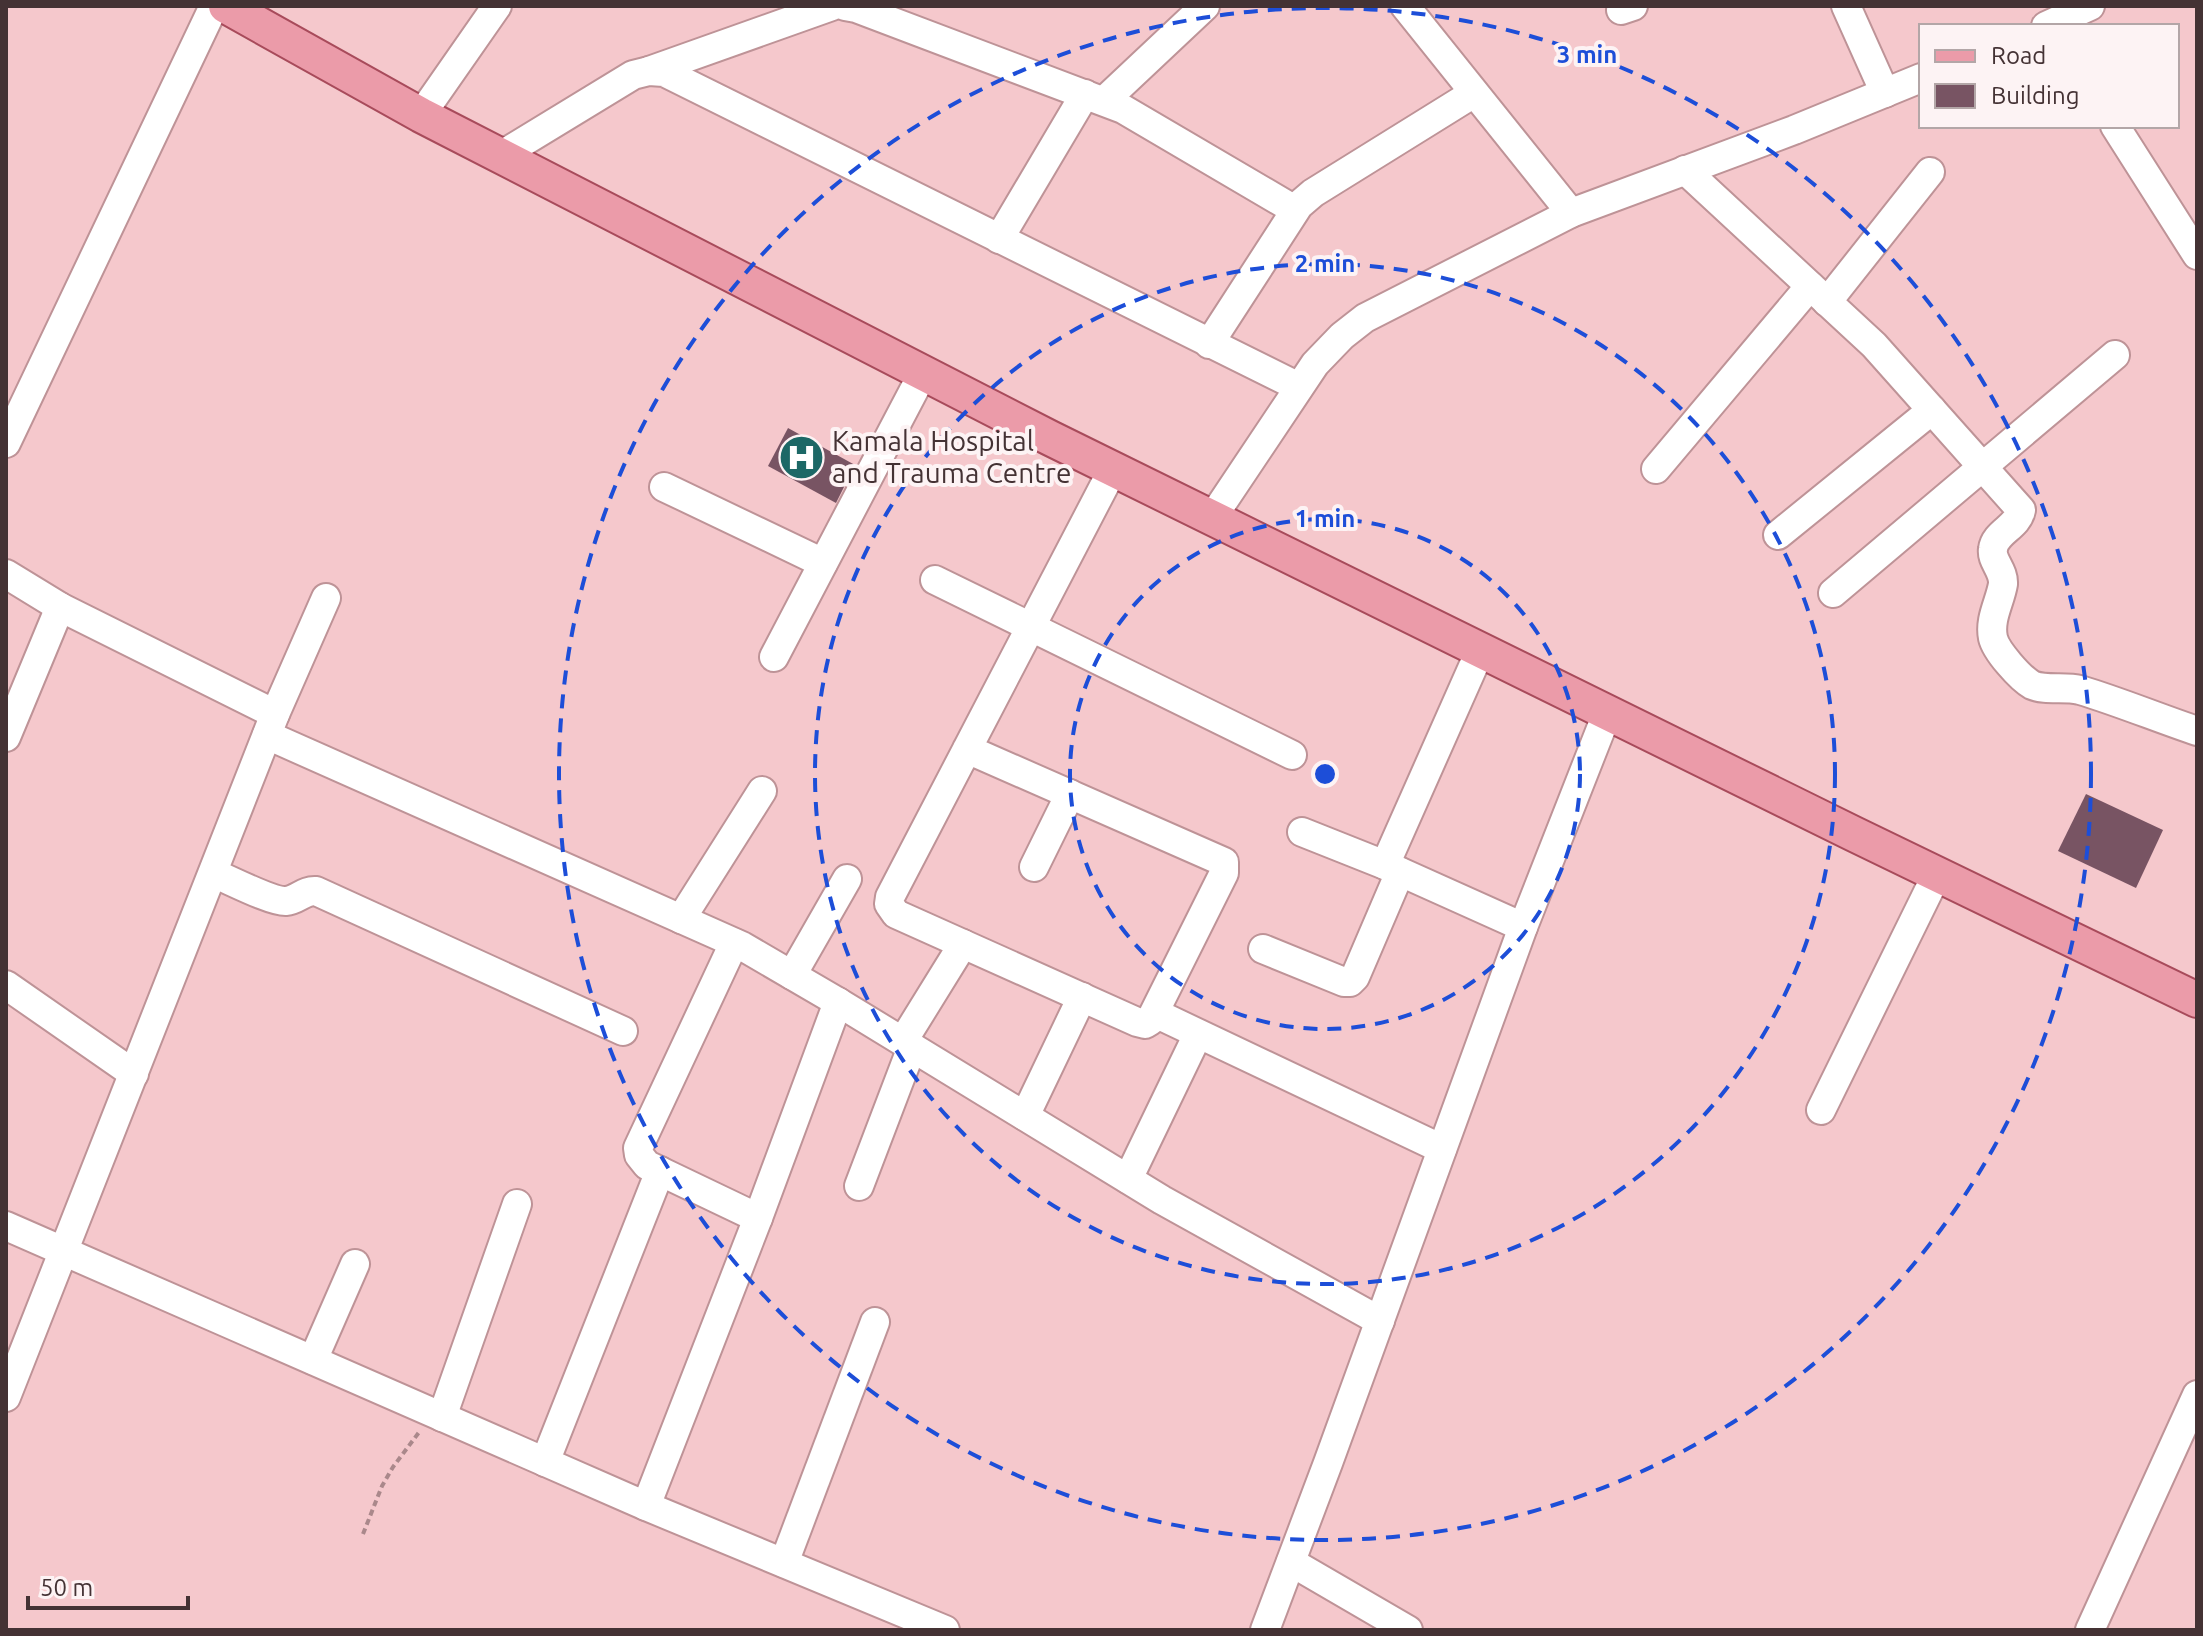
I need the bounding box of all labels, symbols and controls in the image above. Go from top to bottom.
legend [1919,24,2179,128]
text: 3 min [1557,41,1617,68]
text: Road [1991,42,2046,69]
text: Building [1991,82,2079,109]
text: 2 min [1295,250,1355,277]
place label: Kamala Hospital and Trauma Centre [832,425,1071,488]
hospital icon: Kamala Hospital and Trauma Centre [777,433,825,481]
text: 1 min [1295,505,1355,532]
centre of rings [1311,760,1339,788]
scale bar [28,1560,188,1610]
text: 50 m [40,1574,93,1601]

